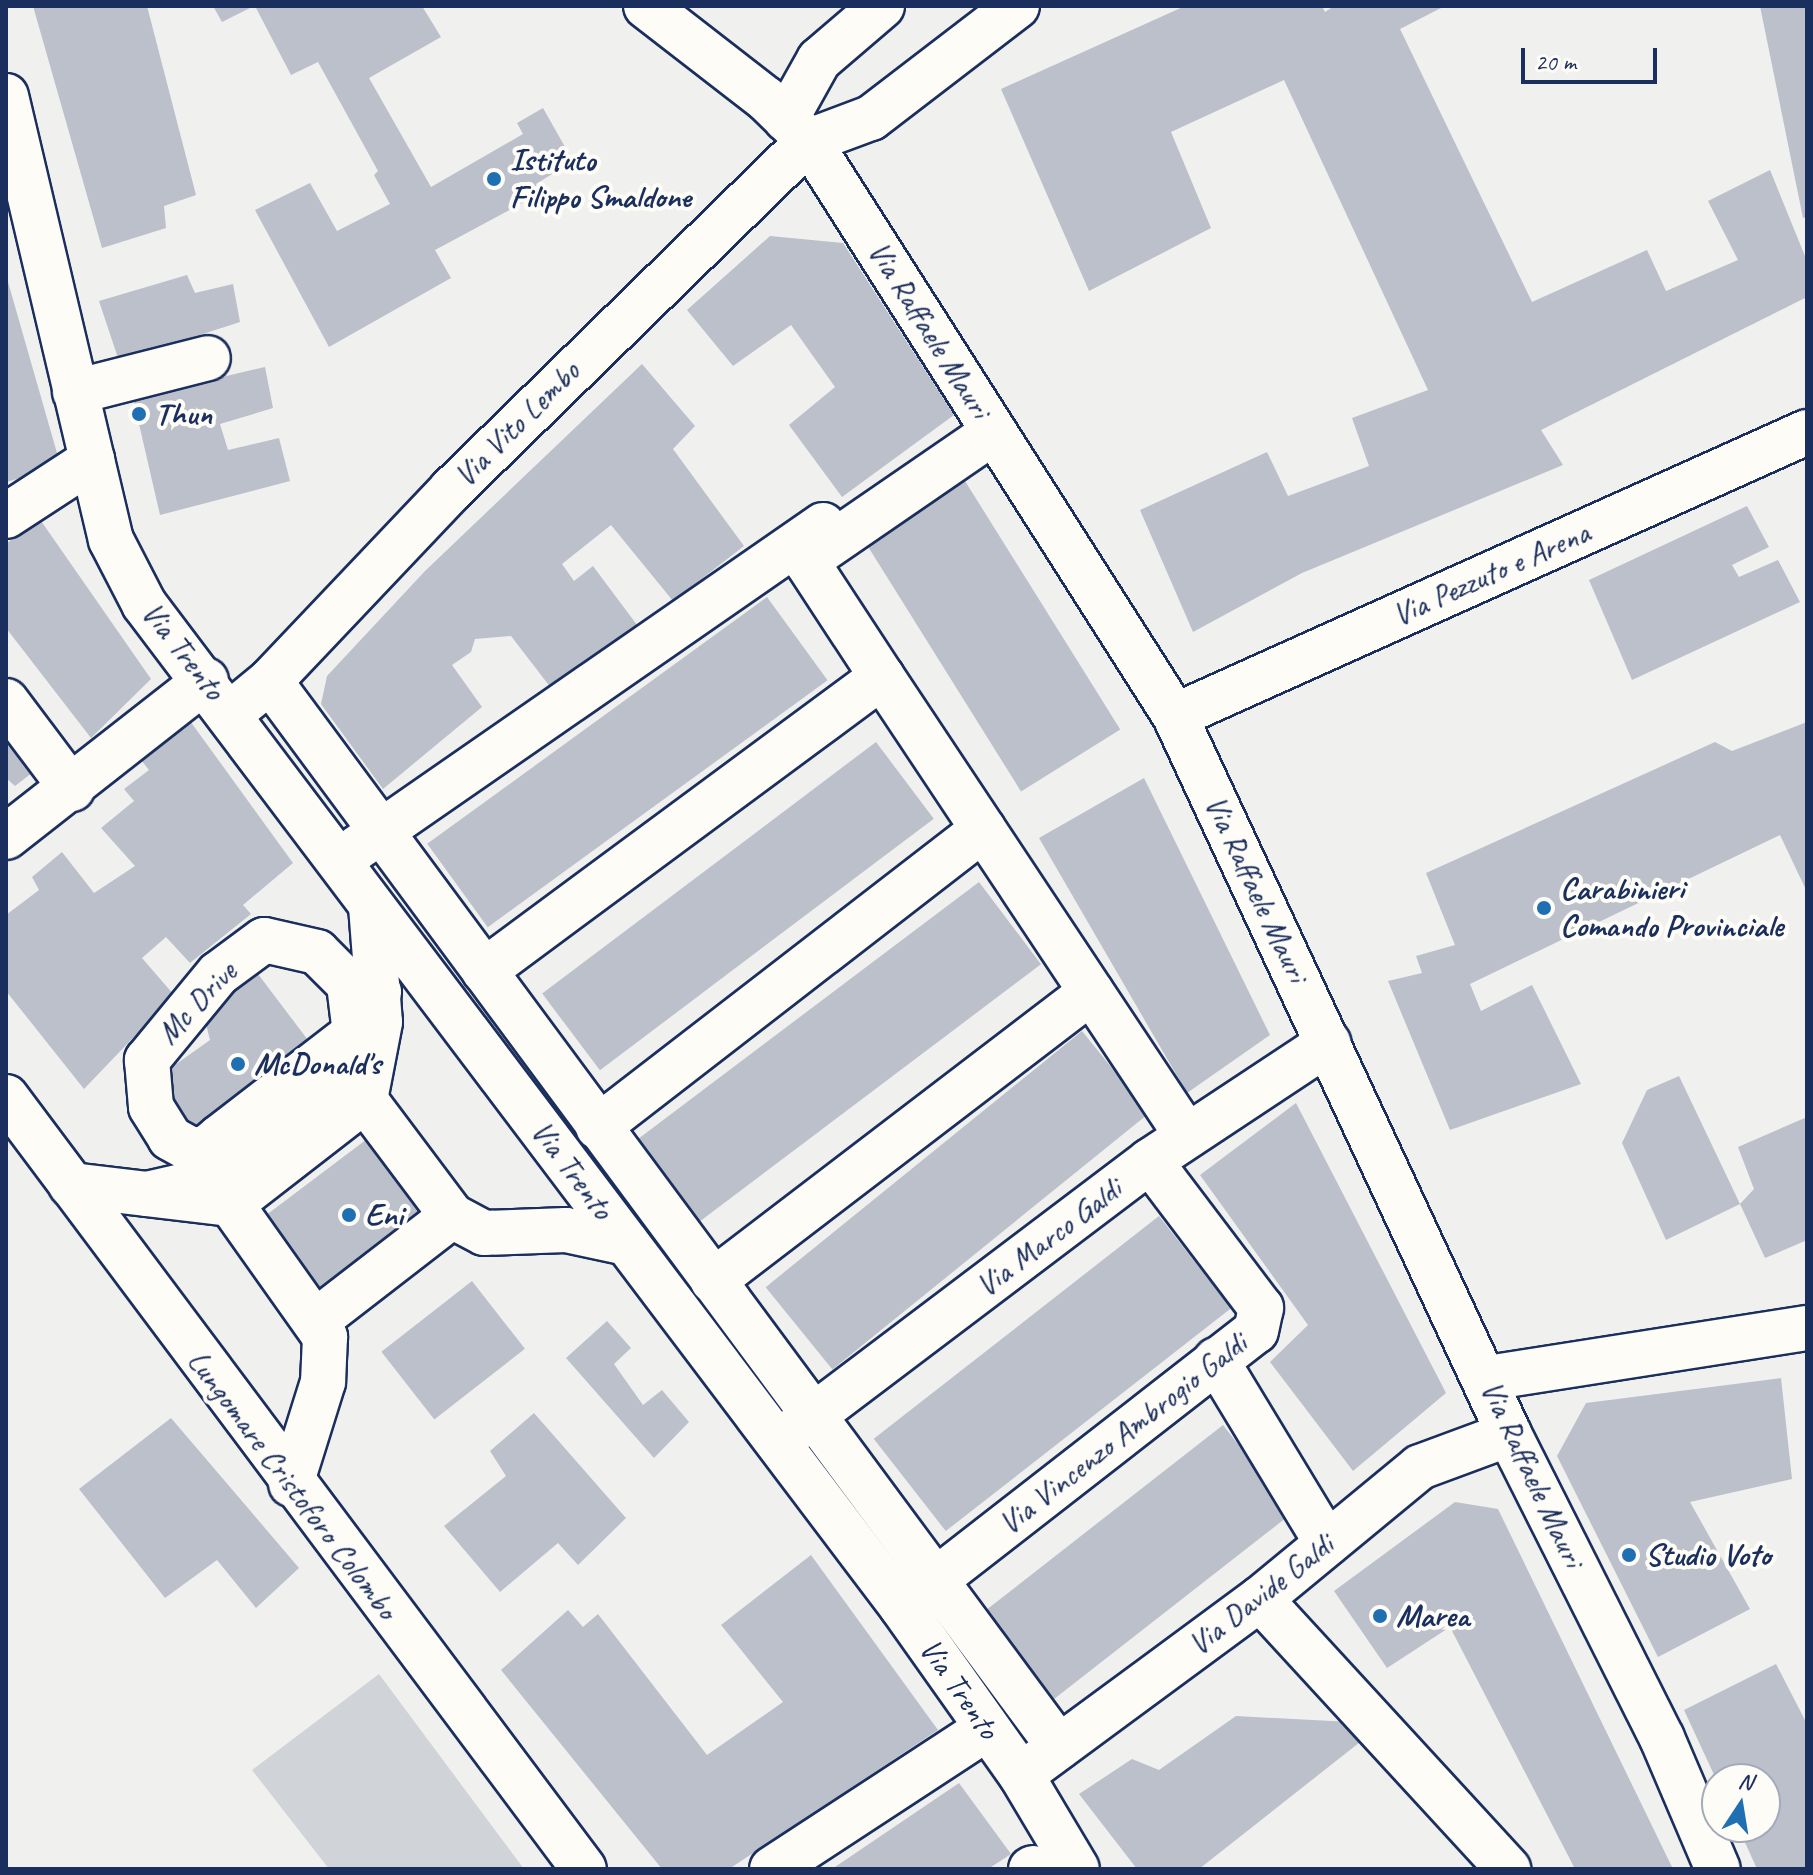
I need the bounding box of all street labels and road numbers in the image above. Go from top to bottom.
street label: Via Raffaele Mauri [859,234,999,426]
street label: Via Vito Lembo [447,354,587,494]
street label: Via Pezzuto e Arena [1387,513,1595,635]
street label: Via Trento [133,595,233,707]
street label: Via Raffaele Mauri [1196,789,1316,989]
street label: Mc Drive [149,953,245,1053]
street label: Via Trento [523,1114,621,1226]
street label: Via Marco Galdi [968,1170,1130,1306]
street label: Via Vincenzo Ambrogio Galdi [991,1325,1255,1543]
street label: Lungomare Cristoforo Colombo [178,1343,406,1627]
street label: Via Raffaele Mauri [1472,1374,1592,1574]
street label: Via Davide Galdi [1180,1526,1342,1664]
street label: Via Trento [911,1632,1007,1746]

